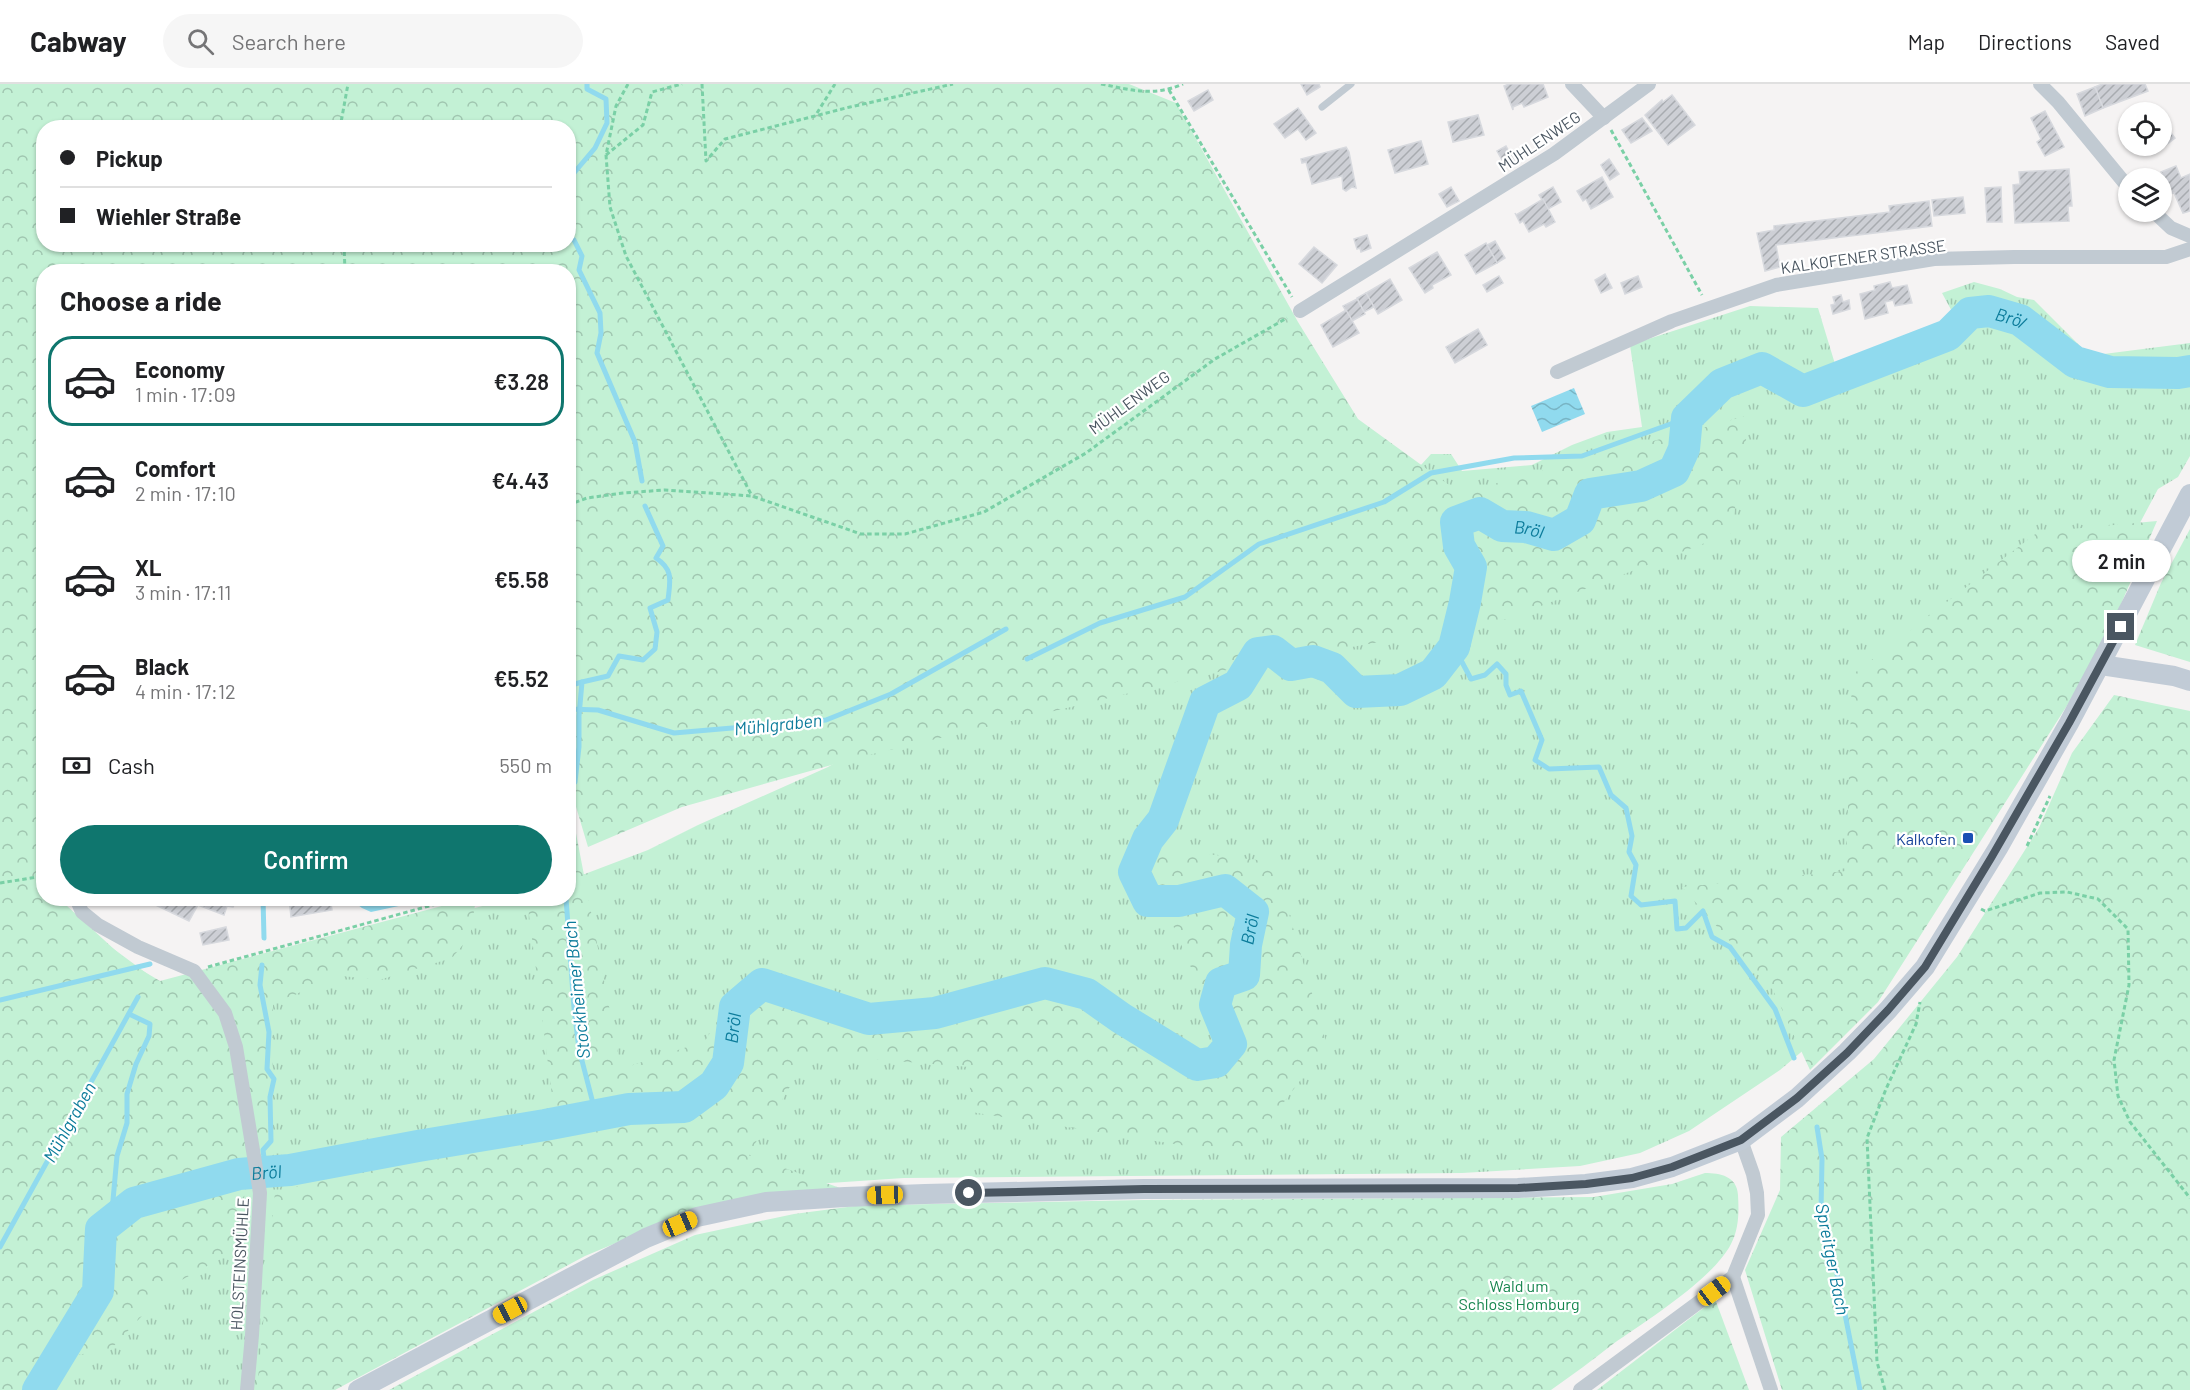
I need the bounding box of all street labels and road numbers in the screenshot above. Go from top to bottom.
street label: MÜHLENWEG [1494,107,1584,175]
street label: KALKOFENER STRASSE [1779,235,1947,277]
street label: MÜHLENWEG [1085,366,1173,438]
street label: HOLSTEINSMÜHLE [226,1197,252,1331]

